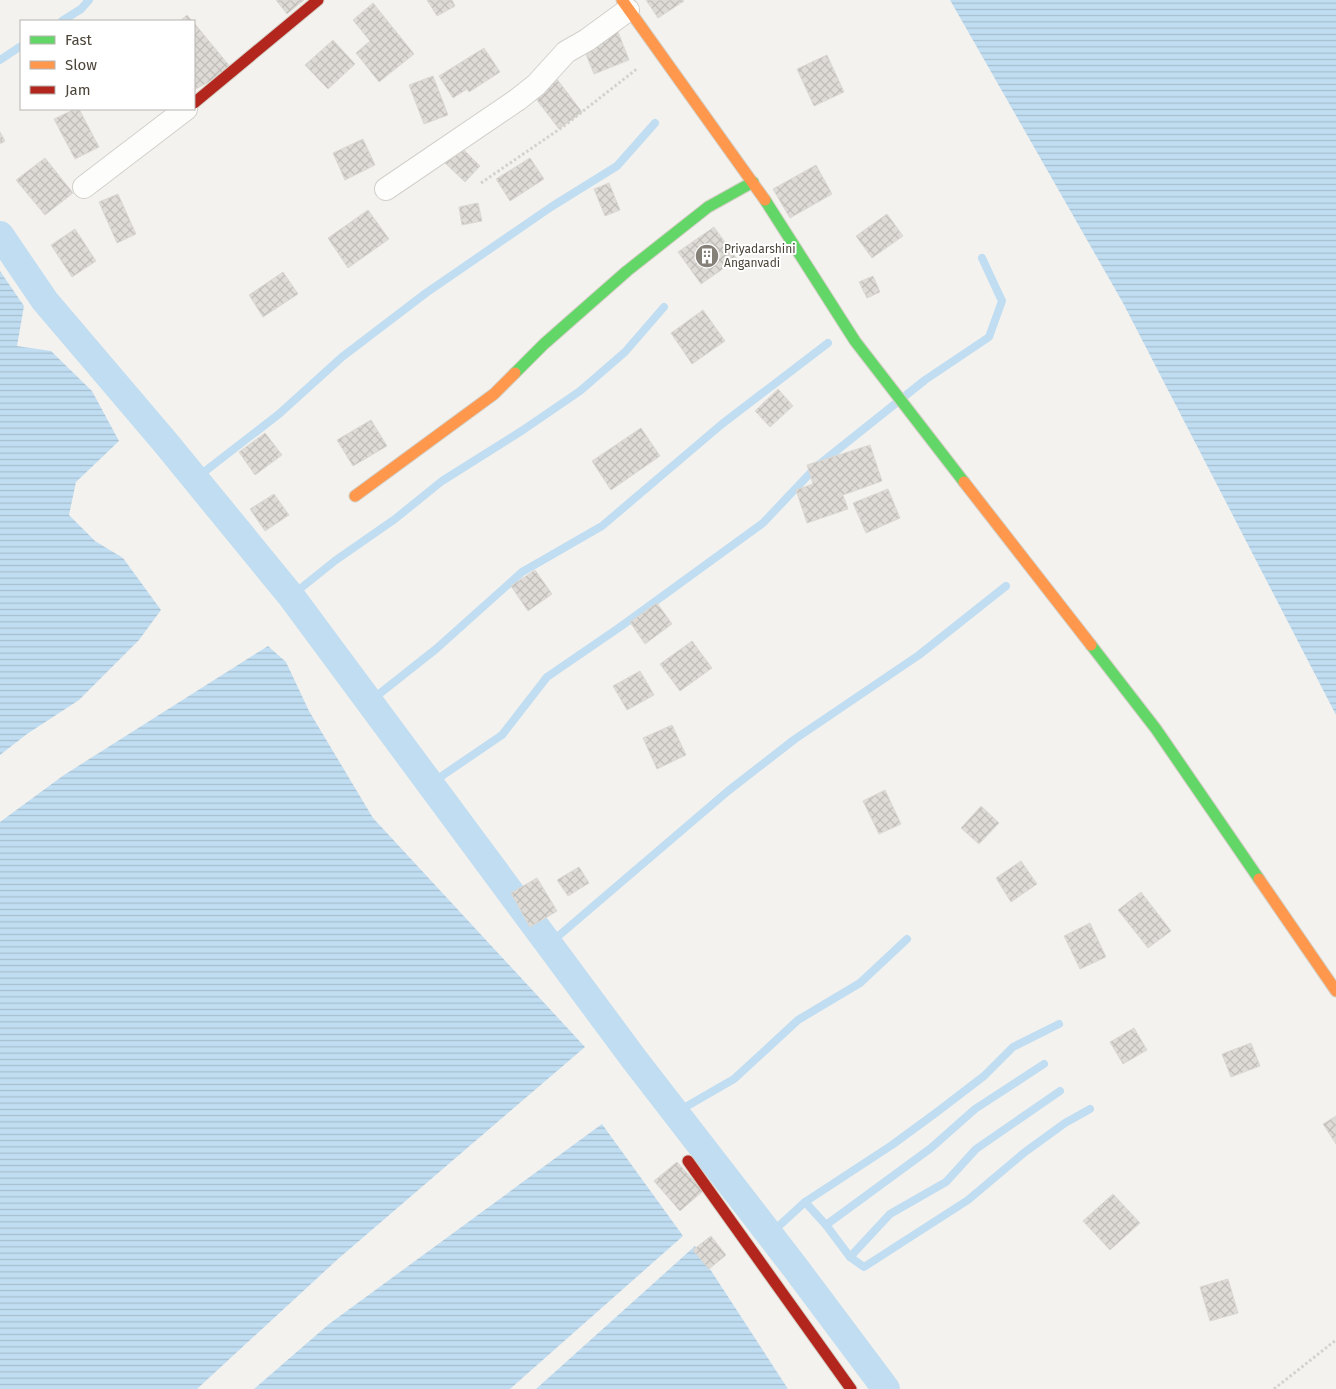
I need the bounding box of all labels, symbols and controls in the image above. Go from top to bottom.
legend [20,20,195,110]
text: Fast [65,31,92,49]
text: Slow [65,56,97,74]
text: Jam [65,81,91,99]
place label: Priyadarshini Anganvadi [724,242,796,270]
building icon: Priyadarshini Anganvadi [694,243,720,269]

